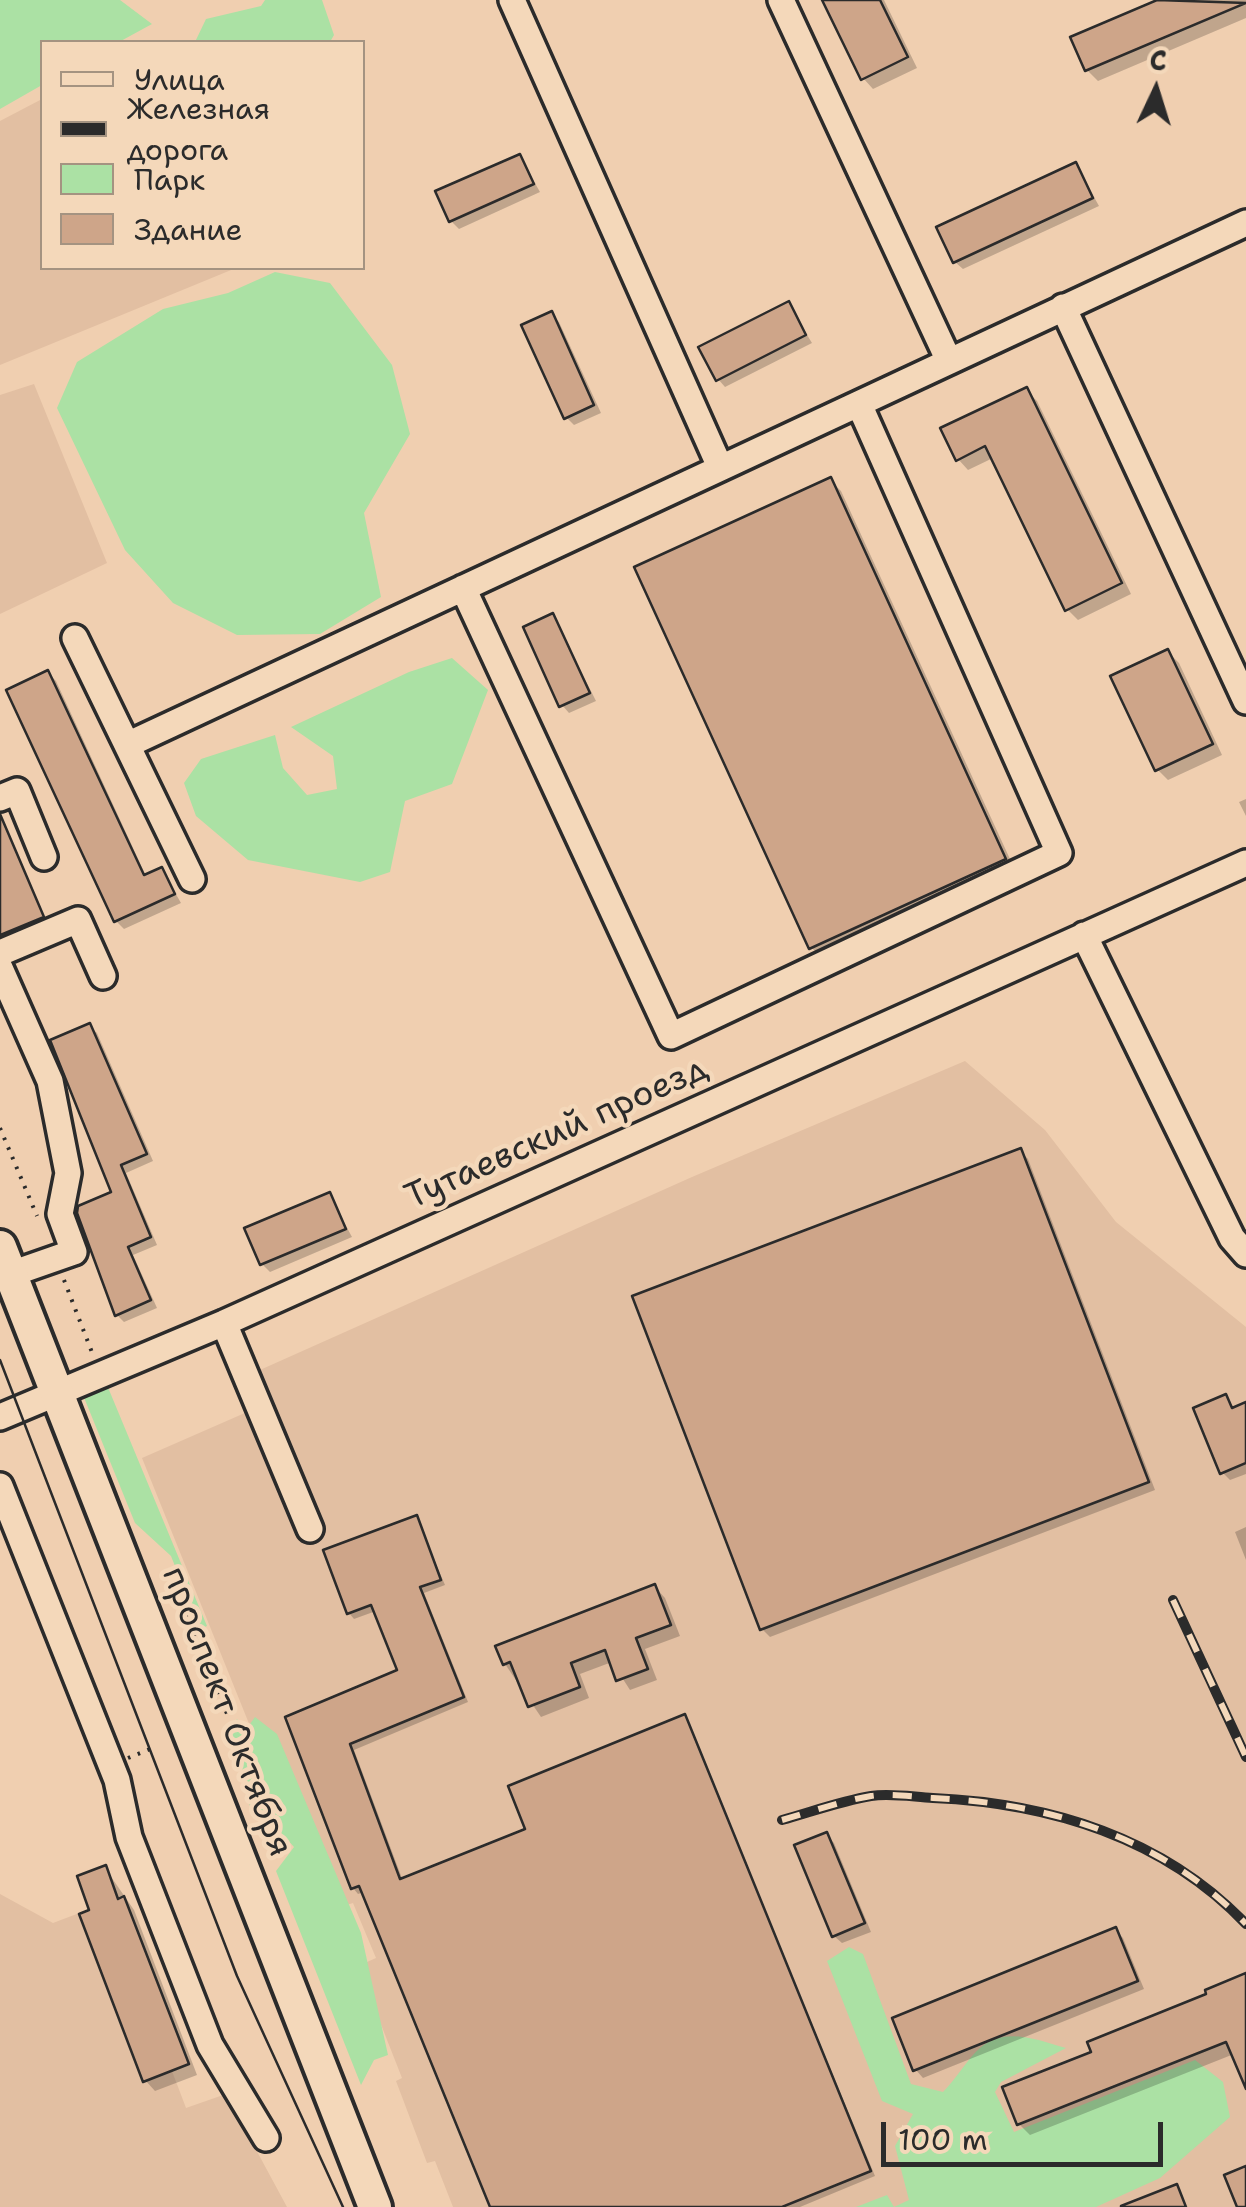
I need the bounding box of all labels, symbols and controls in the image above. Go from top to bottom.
legend [40,40,365,270]
north arrow [1106,40,1206,140]
text: С [1148,41,1168,80]
text: Улица [134,59,225,100]
text: Железная дорога [127,88,270,170]
text: Парк [134,159,205,200]
text: Здание [134,209,243,250]
street label: Тутаевский проезд [399,1048,715,1220]
street label: проспект Октября [151,1561,301,1863]
scale bar [886,2102,1168,2164]
text: 100 m [898,2119,988,2160]

